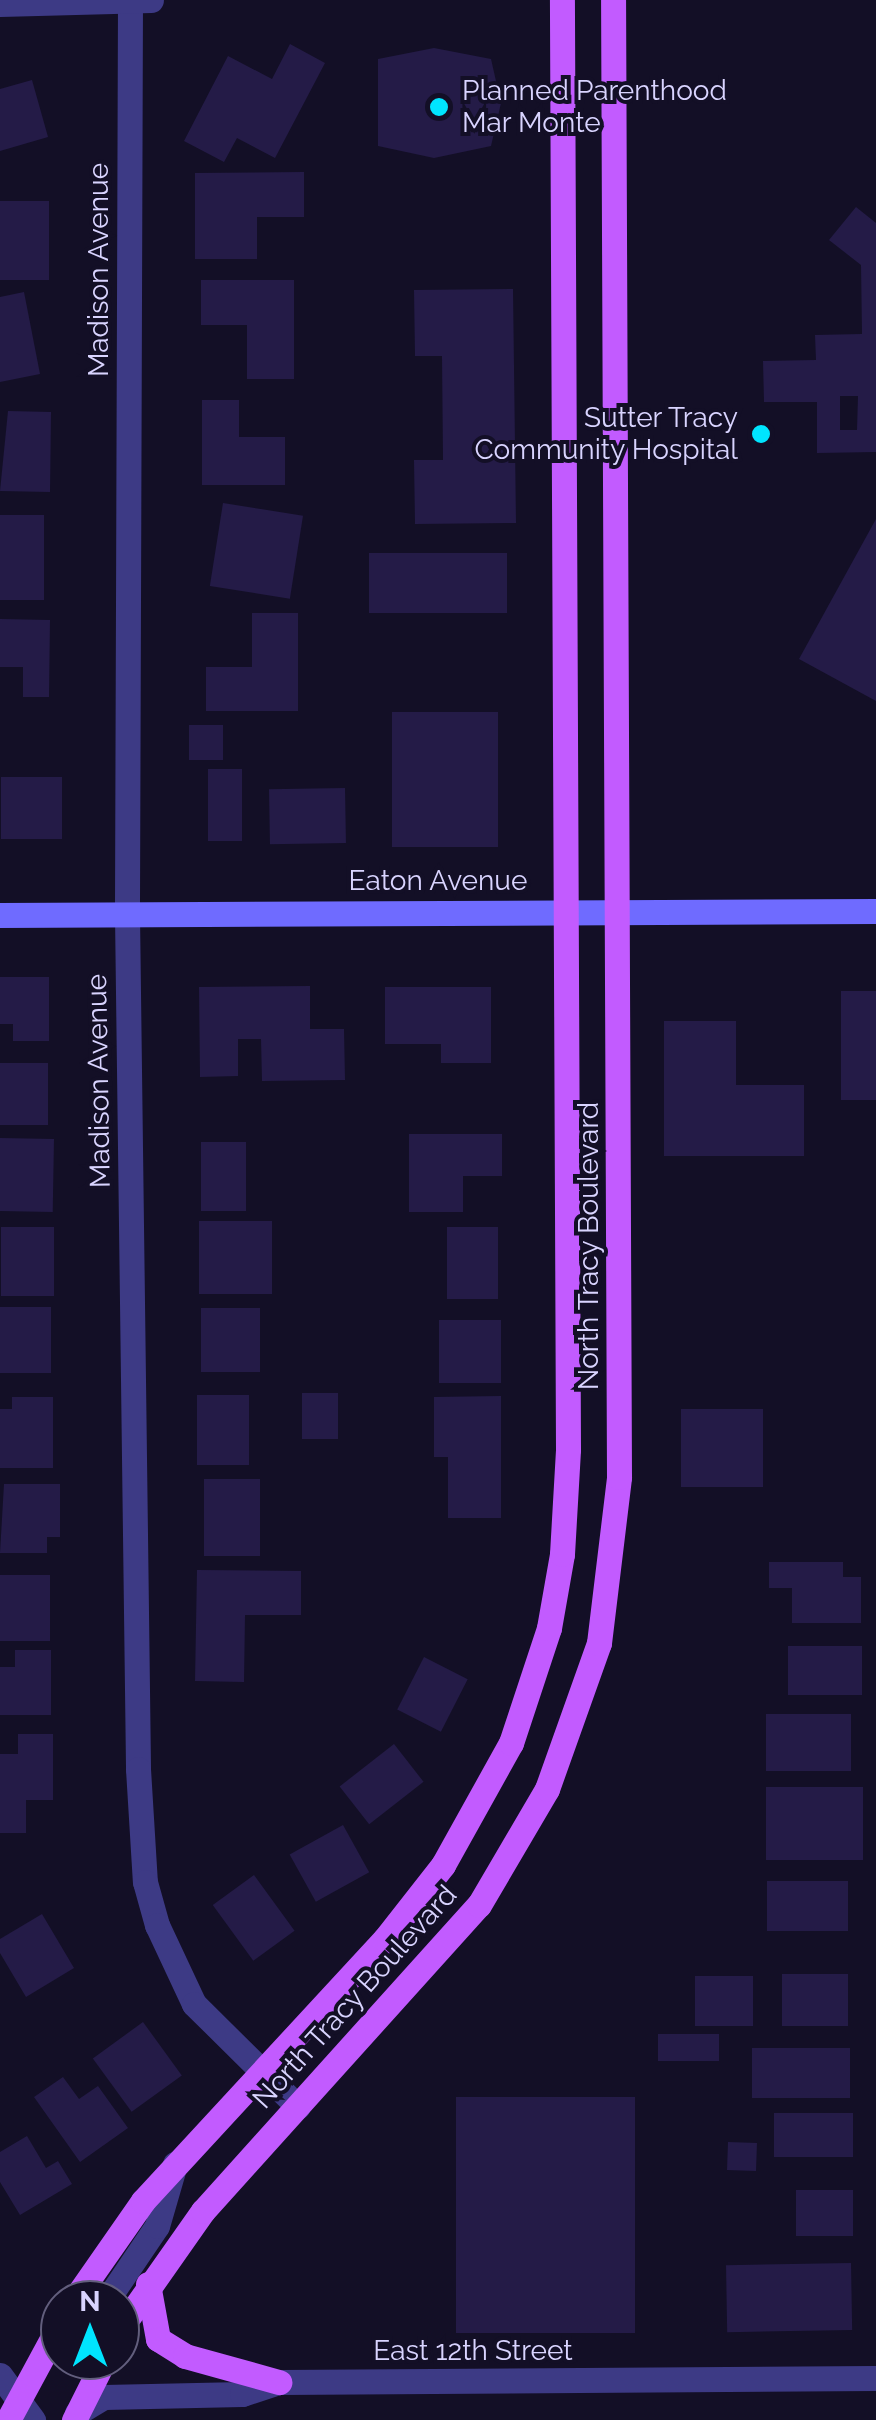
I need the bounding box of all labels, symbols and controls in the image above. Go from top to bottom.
place label: Planned Parenthood Mar Monte [462,74,727,140]
marker: Planned Parenthood Mar Monte [426,94,452,120]
street label: Madison Avenue [82,162,116,378]
place label: Sutter Tracy Community Hospital [474,401,738,467]
marker: Sutter Tracy Community Hospital [748,421,774,447]
street label: Eaton Avenue [348,864,528,898]
street label: Madison Avenue [80,973,118,1189]
street label: North Tracy Boulevard [572,1101,606,1391]
street label: North Tracy Boulevard [245,1878,465,2116]
north arrow [40,2280,140,2380]
text: N [79,2285,101,2318]
street label: East 12th Street [373,2334,573,2368]

